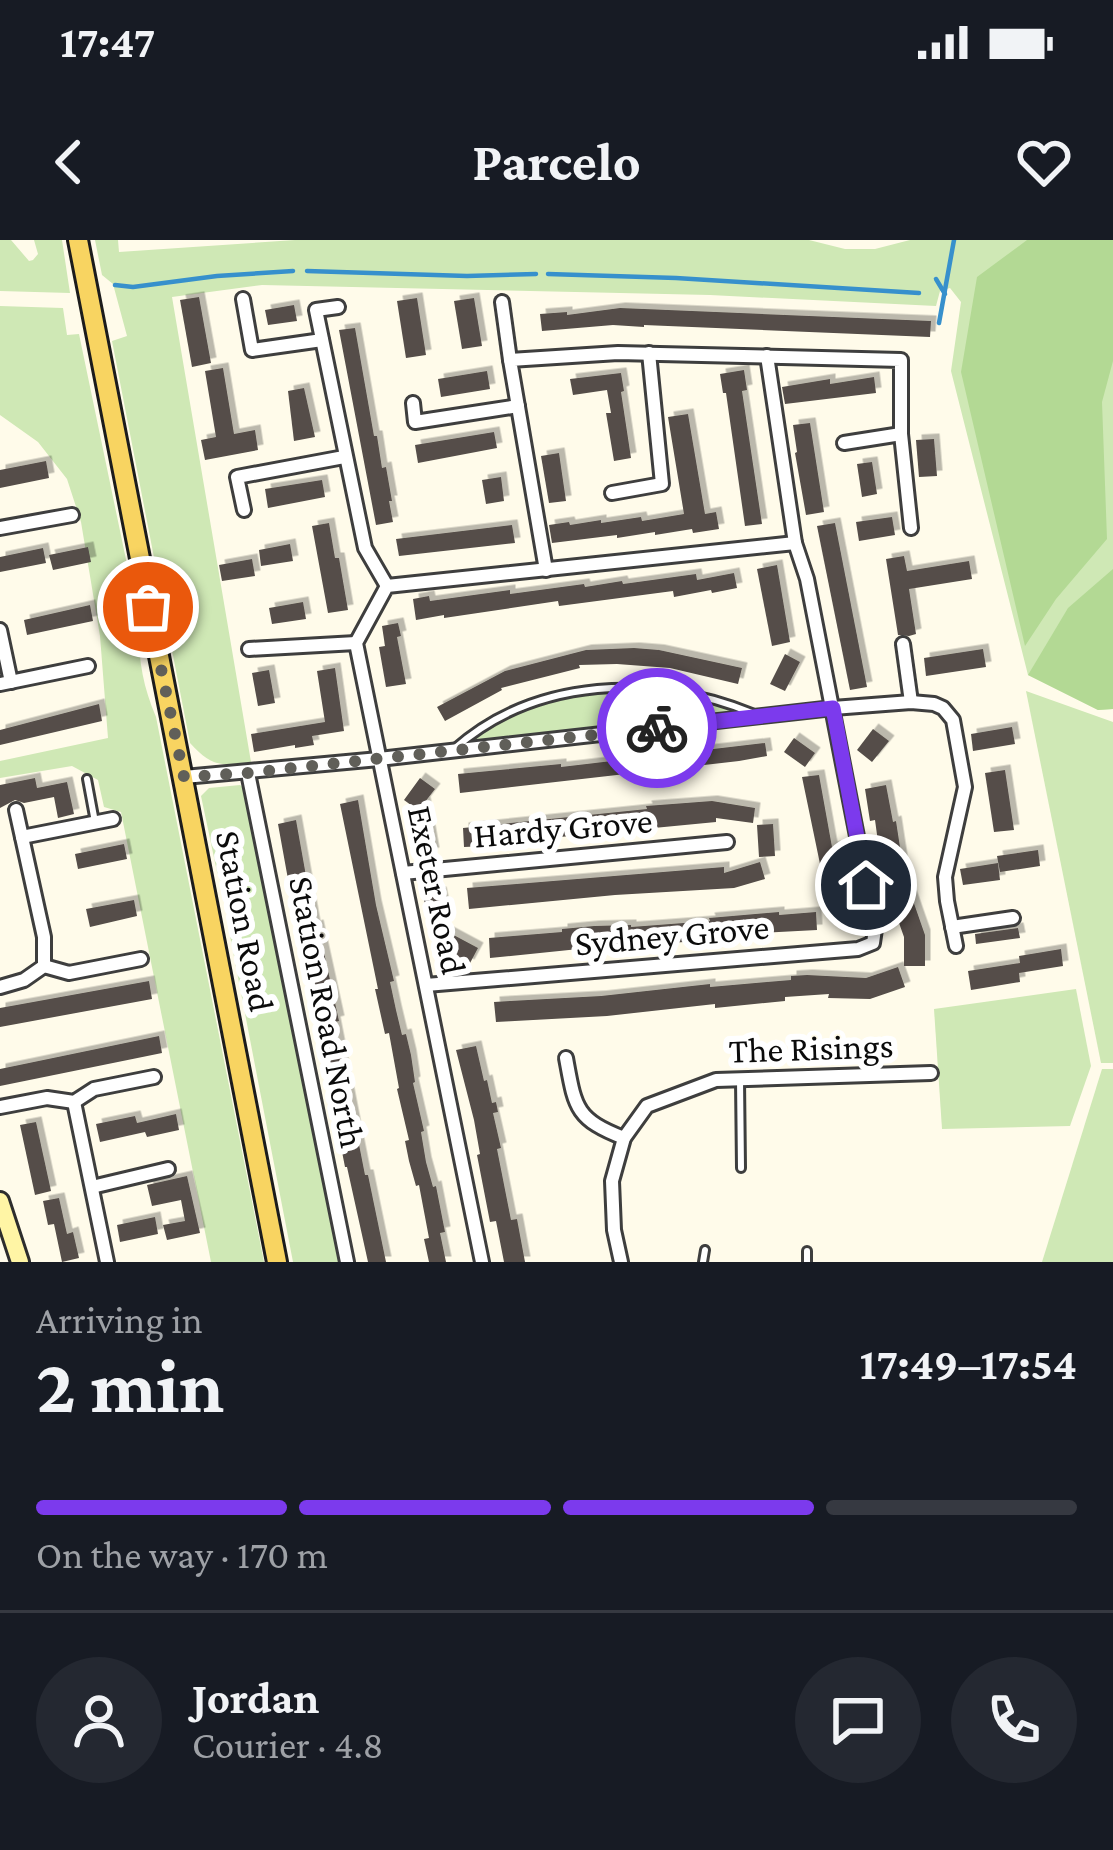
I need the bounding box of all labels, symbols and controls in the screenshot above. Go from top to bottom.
text: 17:47 [60,17,155,67]
icon: back [36,129,102,195]
icon: heart [1011,129,1077,195]
text: Parcelo [472,132,641,192]
pin [97,556,199,658]
icon: bag [115,574,181,640]
courier [597,668,717,788]
icon: bike [624,695,690,761]
street label: Hardy Grove [472,800,654,856]
street label: Exeter Road [400,802,474,978]
street label: Station Road [208,827,282,1015]
pin [815,834,917,936]
icon: home [833,852,899,918]
street label: Station Road North [281,873,373,1151]
street label: Sydney Grove [573,907,771,963]
street label: The Risings [728,1025,894,1071]
text: Arriving in [36,1298,203,1341]
text: 17:49–17:54 [860,1339,1077,1389]
text: 2 min [36,1342,224,1429]
text: On the way · 170 m [36,1533,328,1576]
button: person [36,1657,162,1783]
button: chat [795,1657,921,1783]
button: phone [951,1657,1077,1783]
text: Jordan [192,1673,319,1723]
text: Courier · 4.8 [192,1723,384,1766]

